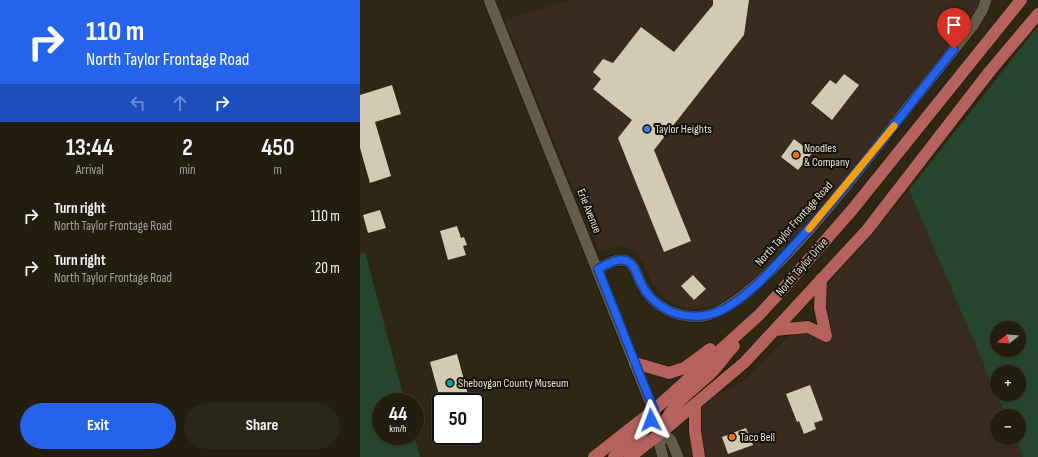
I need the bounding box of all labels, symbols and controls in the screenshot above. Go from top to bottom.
pin [937,8,971,49]
icon: arrive [943,14,965,36]
text: 110 m [86,15,144,48]
icon: right [20,16,72,68]
text: North Taylor Frontage Road [86,49,249,70]
icon: left [127,92,149,114]
icon: ahead [169,92,191,114]
icon: right [211,92,233,114]
place label: Taylor Heights [655,122,712,137]
marker: Taylor Heights [642,124,652,134]
text: 13:44 [66,133,114,162]
text: 2 [182,133,193,162]
text: 450 [261,133,294,162]
place label: Noodles & Company [804,141,850,170]
marker: Noodles & Company [791,150,801,160]
text: Arrival [76,162,104,178]
text: min [179,162,196,178]
text: m [274,162,282,178]
street label: North Taylor Frontage Road [752,179,836,269]
street label: Erie Avenue [573,187,605,236]
text: Turn right [54,199,106,218]
icon: right [20,205,42,227]
text: 110 m [311,207,340,226]
text: North Taylor Frontage Road [54,218,172,234]
street label: North Taylor Drive [773,235,831,299]
text: Turn right [54,251,106,270]
icon: right [20,257,42,279]
text: 20 m [315,259,340,278]
text: North Taylor Frontage Road [54,270,172,286]
north arrow [990,321,1026,357]
map controls [990,321,1026,445]
button: + [990,365,1026,401]
place label: Sheboygan County Museum [458,376,569,391]
marker: Sheboygan County Museum [445,378,455,388]
speed limit sign: 50 [432,393,484,445]
position arrow [630,399,672,441]
text: 44 [389,402,407,426]
button: Exit [20,403,176,449]
button: Share [184,403,340,449]
button: − [990,409,1026,445]
text: km/h [389,423,407,435]
place label: Taco Bell [740,430,775,445]
marker: Taco Bell [727,432,737,442]

